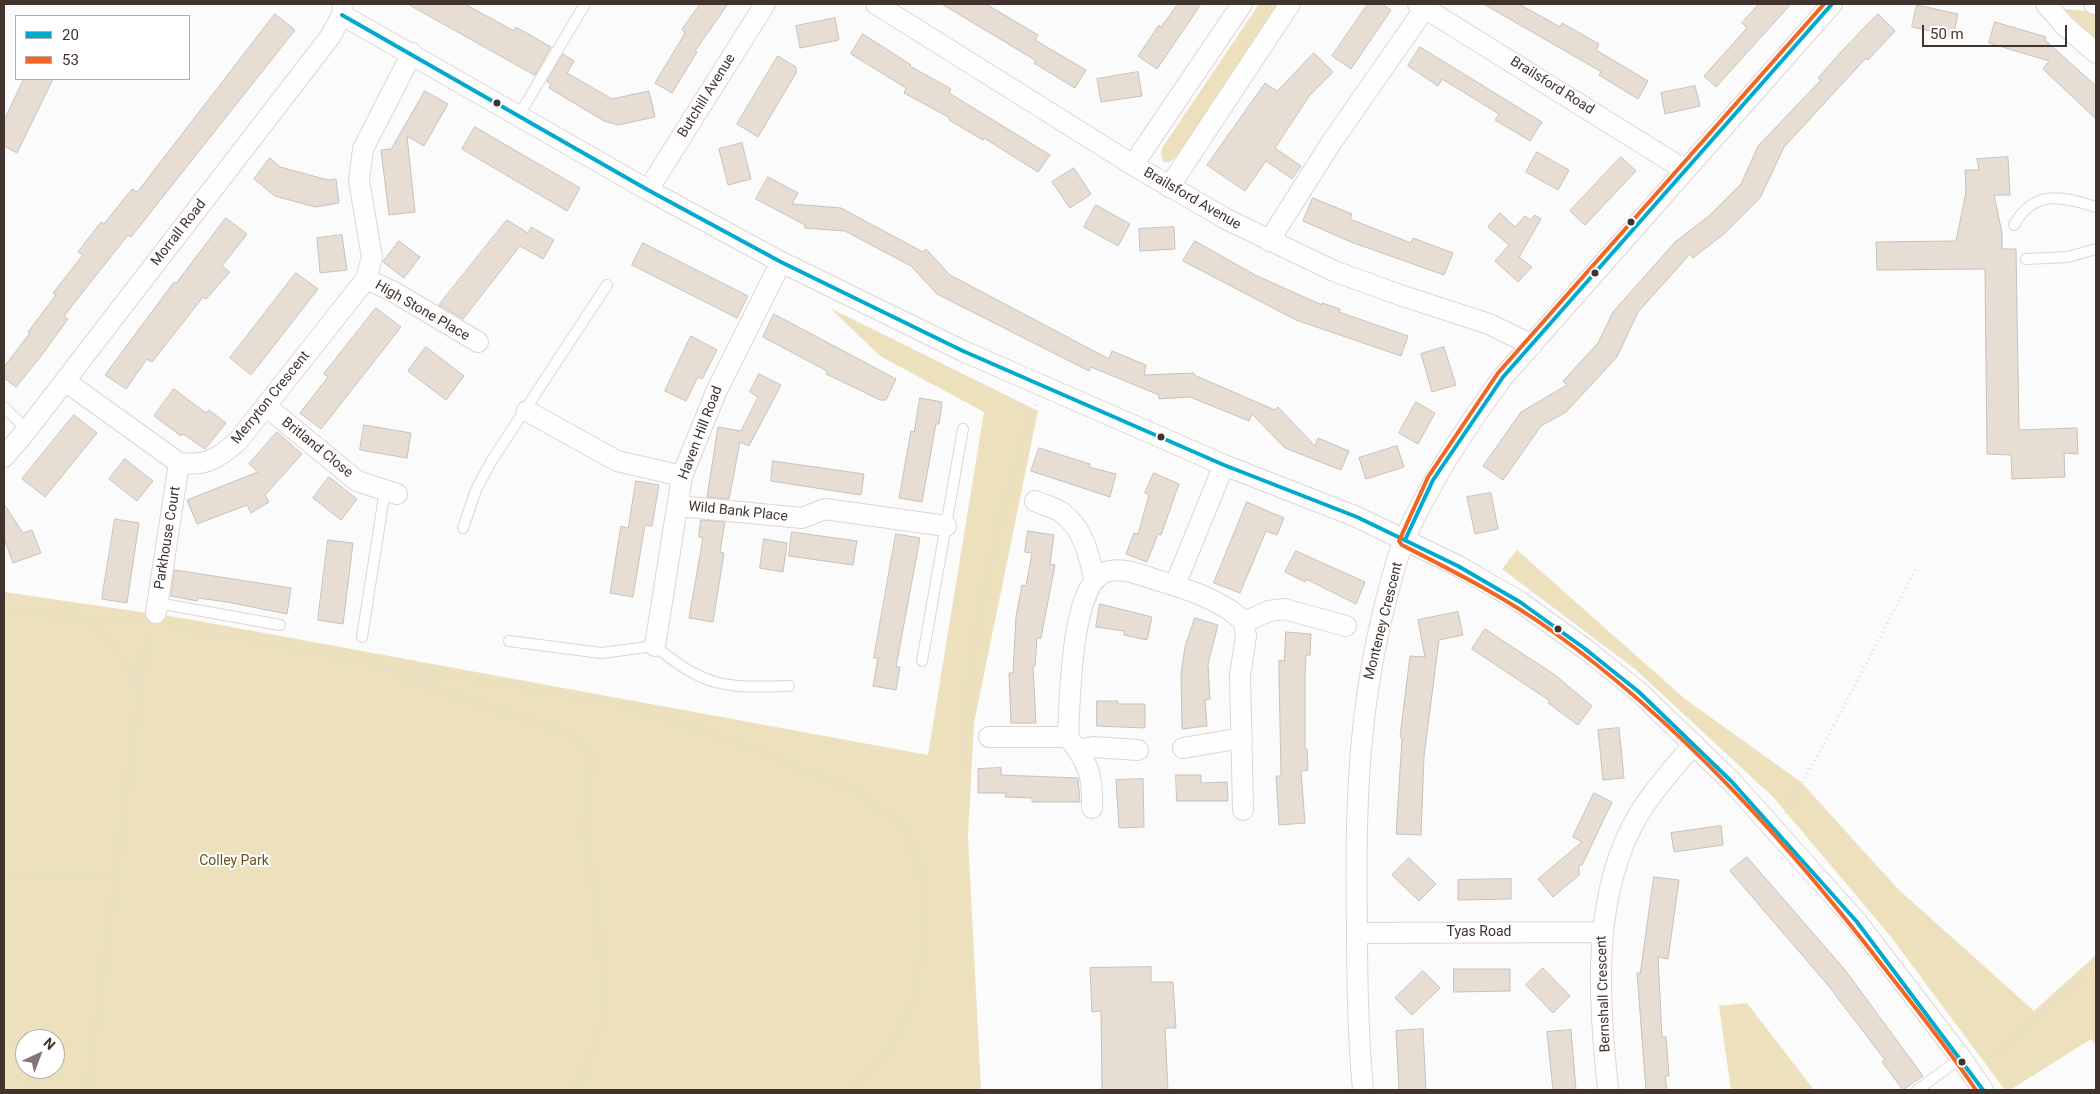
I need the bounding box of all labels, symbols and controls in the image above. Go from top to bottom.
legend [15,15,190,80]
scale bar [1925,15,2070,47]
text: 50 m [1930,25,1964,43]
text: 20 [62,26,79,44]
text: 53 [62,51,79,69]
street label: Butchill Avenue [675,51,739,141]
street label: Brailsford Road [1507,53,1597,119]
unlabelled marker [492,98,502,108]
street label: Brailsford Avenue [1140,164,1244,234]
street label: Morrall Road [148,197,210,269]
unlabelled marker [1626,217,1636,227]
unlabelled marker [1590,268,1600,278]
street label: High Stone Place [372,277,472,345]
street label: Merryton Crescent [228,348,314,448]
street label: Haven Hill Road [675,384,727,482]
street label: Britland Close [278,414,356,482]
unlabelled marker [1156,432,1166,442]
street label: Parkhouse Court [152,485,184,591]
street label: Wild Bank Place [687,498,789,526]
street label: Monteney Crescent [1361,560,1407,682]
unlabelled marker [1553,624,1563,634]
park label: Colley Park [199,853,269,869]
street label: Tyas Road [1447,924,1511,940]
street label: Bernshall Crescent [1594,935,1614,1053]
north arrow [15,1029,65,1079]
text: N [40,1035,59,1053]
unlabelled marker [1957,1057,1967,1067]

